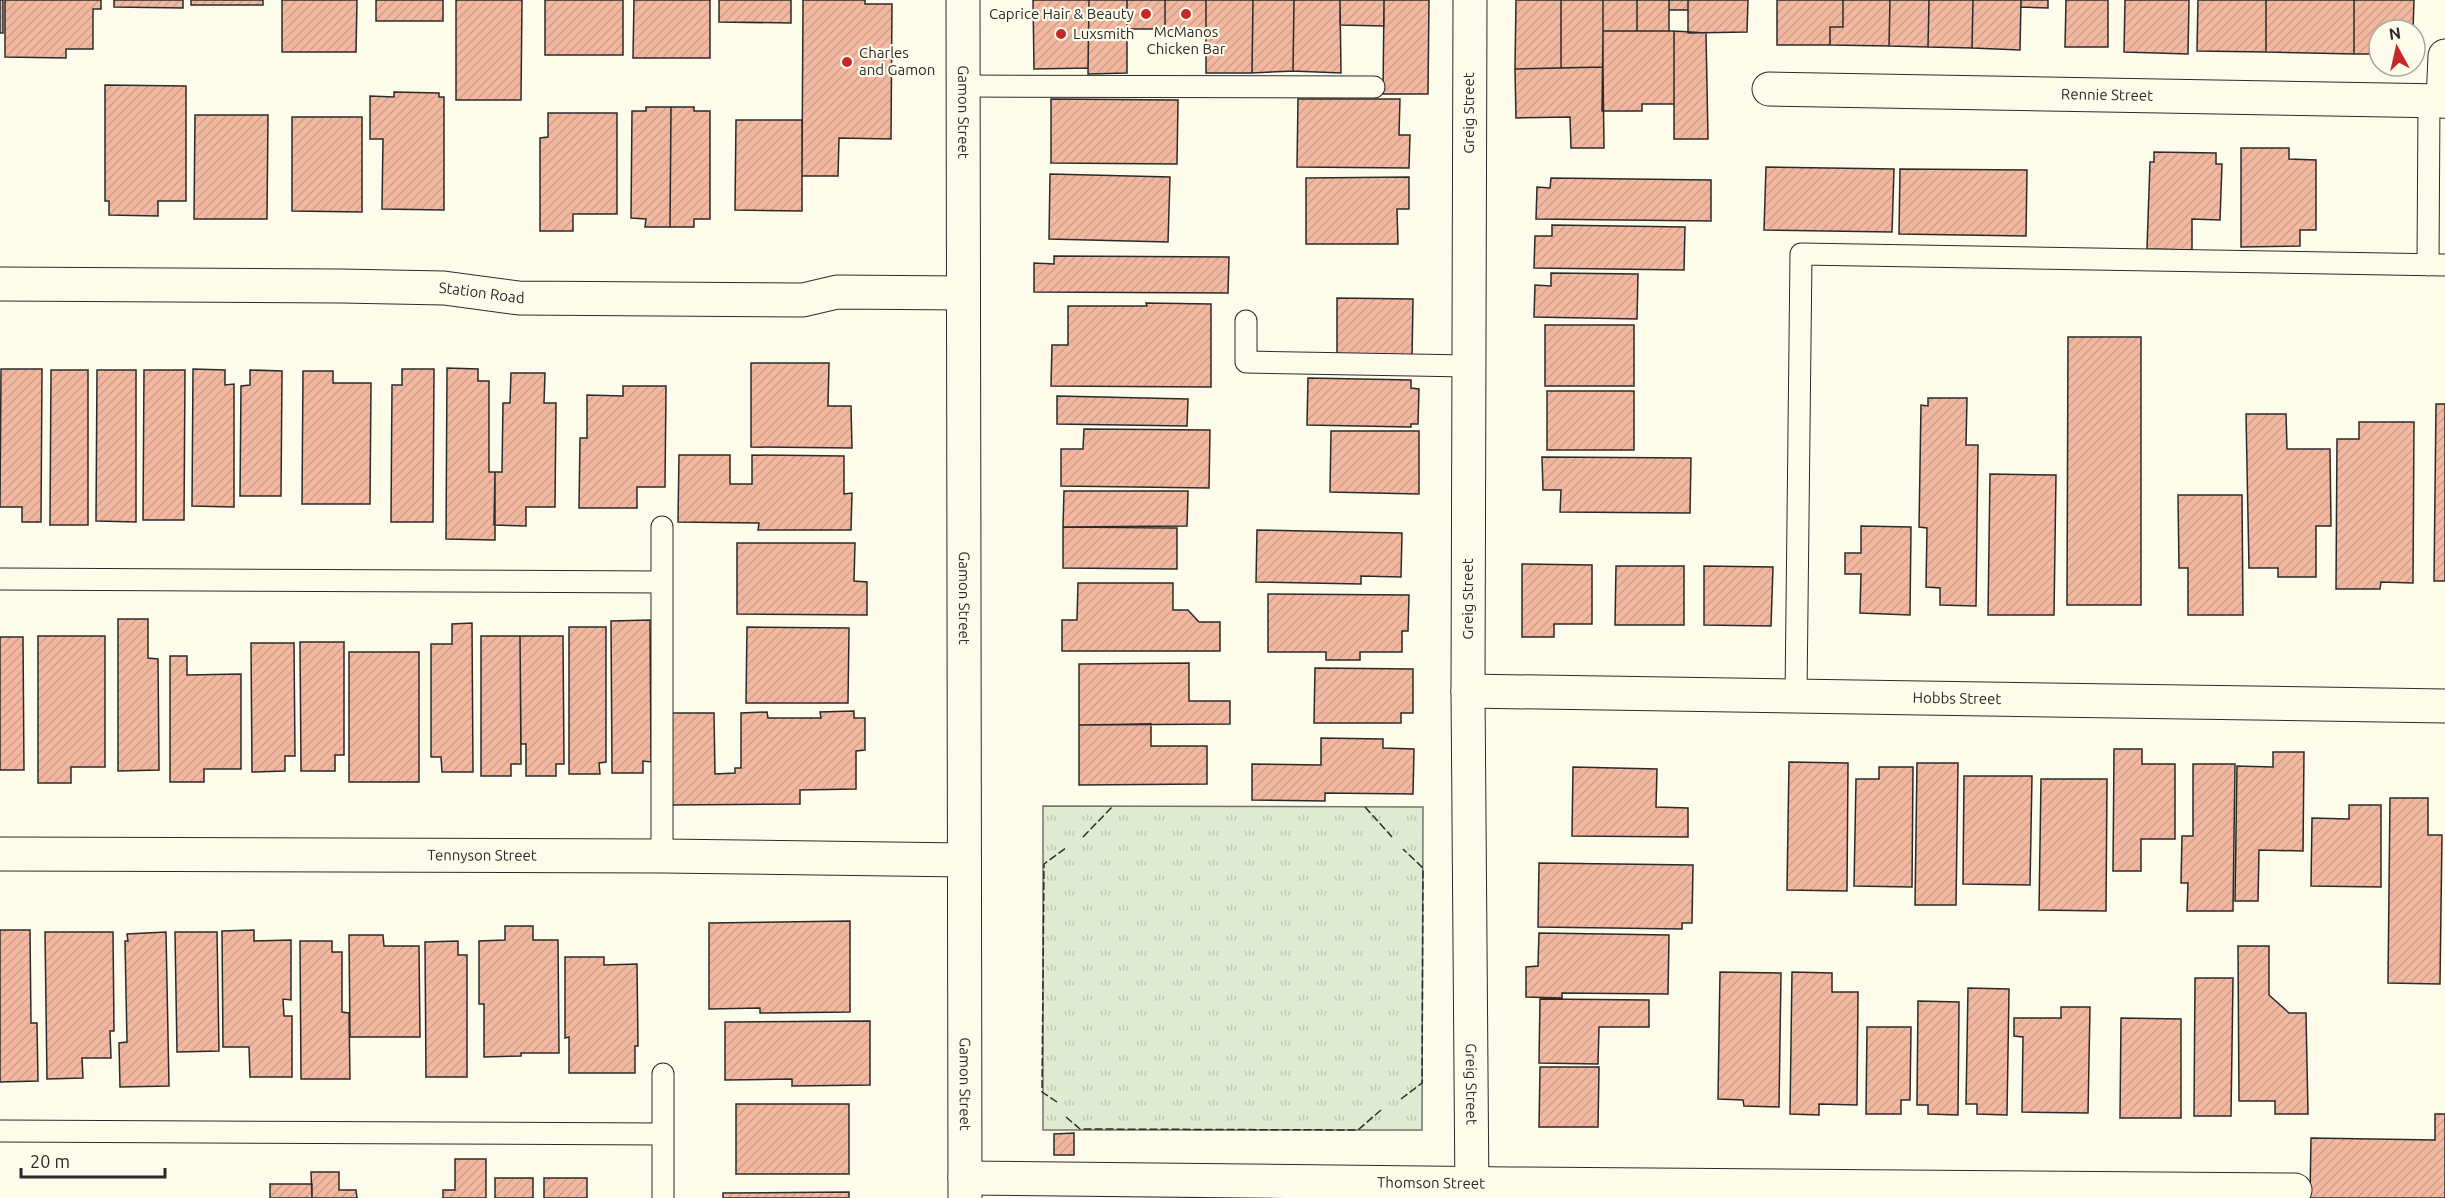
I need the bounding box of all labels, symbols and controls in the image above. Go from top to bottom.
place label: Caprice Hair & Beauty [989,5,1134,22]
marker: Caprice Hair & Beauty [1139,7,1153,21]
marker: McManos Chicken Bar [1179,7,1193,21]
north arrow [2367,18,2427,78]
place label: McManos Chicken Bar [1147,23,1226,57]
text: N [2388,23,2402,43]
place label: Luxsmith [1073,25,1134,42]
marker: Luxsmith [1054,27,1068,41]
place label: Charles and Gamon [859,44,935,78]
marker: Charles and Gamon [840,55,854,69]
street label: Gamon Street [955,65,972,159]
street label: Greig Street [1460,72,1477,154]
street label: Rennie Street [2061,85,2153,104]
street label: Station Road [439,279,525,306]
street label: Gamon Street [956,551,973,645]
street label: Greig Street [1459,558,1476,640]
street label: Hobbs Street [1912,689,2002,707]
street label: Tennyson Street [427,846,537,864]
street label: Gamon Street [957,1037,974,1131]
street label: Greig Street [1463,1043,1480,1125]
scale bar [21,1141,165,1179]
text: 20 m [30,1151,70,1171]
street label: Thomson Street [1377,1174,1485,1192]

